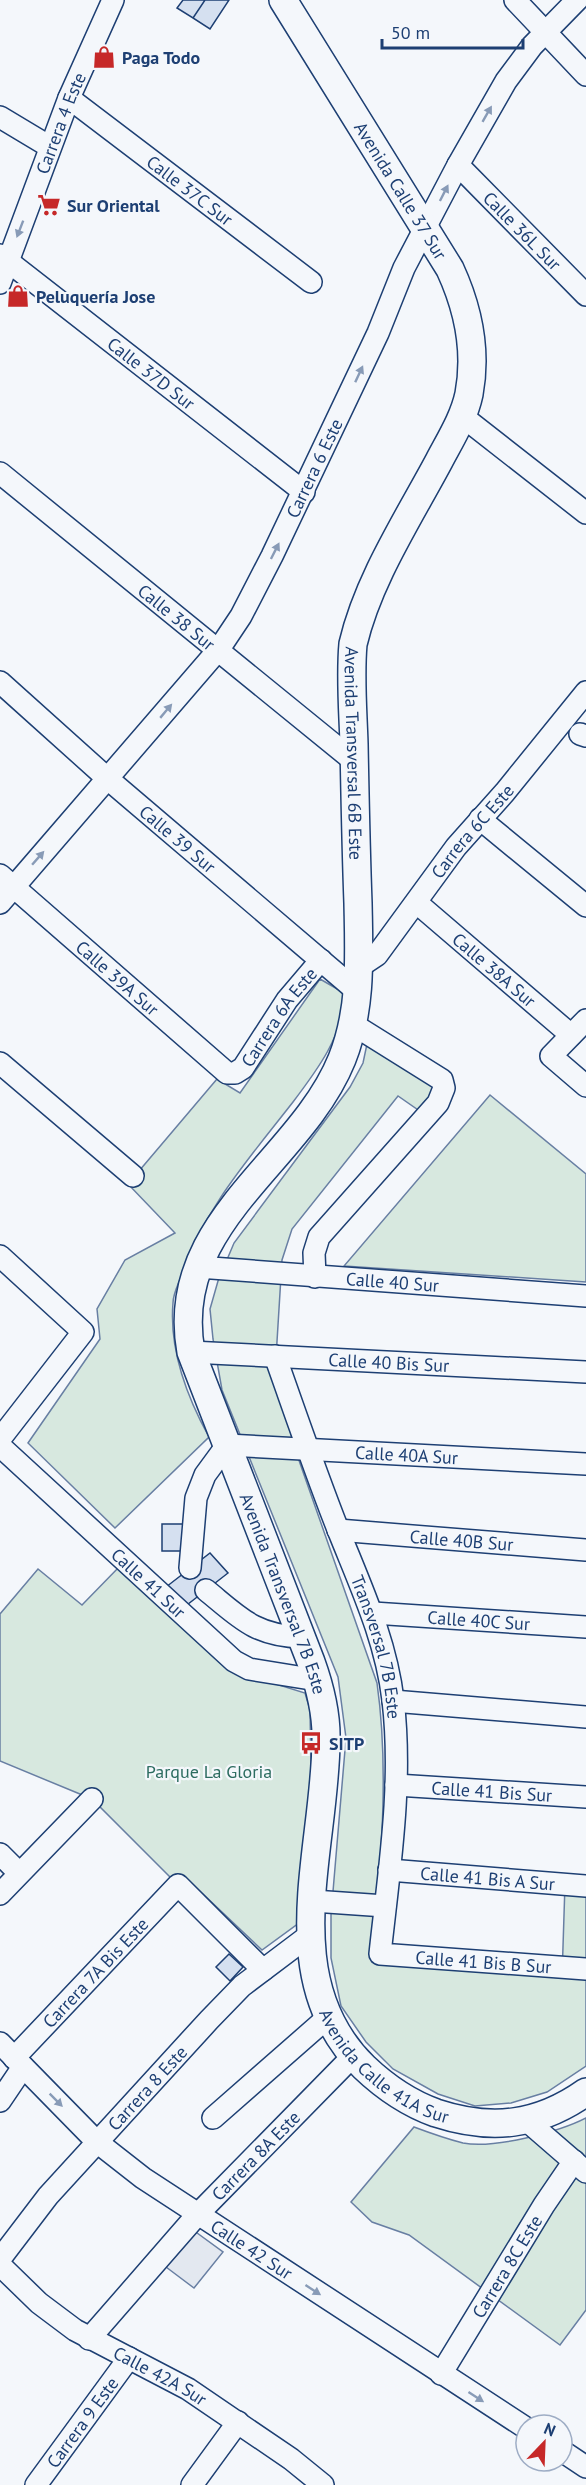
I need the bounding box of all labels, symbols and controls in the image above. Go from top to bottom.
scale bar [382,12,523,50]
text: 50 m [391,21,430,44]
shop icon: Paga Todo [91,44,117,70]
place label: Paga Todo [122,46,200,69]
street label: Carrera 4 Este [30,69,91,177]
one-way arrow [482,105,492,122]
street label: Avenida Calle 37 Sur [350,117,453,263]
street label: Calle 37C Sur [142,150,238,230]
one-way arrow [439,184,449,201]
street label: Calle 36L Sur [479,186,566,275]
supermarket icon: Sur Oriental [36,192,62,218]
place label: Sur Oriental [67,194,160,217]
one-way arrow [15,220,25,238]
shop icon: Peluquería Jose [5,283,31,309]
place label: Peluquería Jose [36,285,155,308]
street label: Calle 37D Sur [103,332,200,414]
one-way arrow [354,366,363,383]
street label: Carrera 6 Este [280,415,347,521]
one-way arrow [270,542,280,559]
street label: Calle 38 Sur [133,579,220,655]
street label: Avenida Transversal 6B Este [340,646,368,860]
one-way arrow [159,704,172,719]
street label: Carrera 6C Este [426,779,518,883]
street label: Calle 39 Sur [135,800,221,878]
one-way arrow [32,851,45,866]
street label: Calle 38A Sur [448,927,541,1012]
street label: Calle 39A Sur [71,935,164,1020]
street label: Carrera 6A Este [235,962,322,1071]
street label: Calle 40 Sur [345,1267,440,1296]
street label: Calle 40 Bis Sur [328,1347,450,1377]
street label: Calle 40A Sur [355,1440,459,1469]
street label: Avenida Transversal 7B Este [235,1490,332,1697]
street label: Calle 40B Sur [409,1524,514,1556]
street label: Calle 41 Sur [107,1543,191,1623]
street label: Transversal 7B Este [346,1572,406,1720]
street label: Calle 40C Sur [427,1605,531,1635]
bus stop icon: SITP [298,1730,324,1756]
place label: SITP [329,1732,364,1755]
park label: Parque La Gloria [146,1760,272,1783]
street label: Calle 41 Bis Sur [431,1776,553,1806]
street label: Calle 41 Bis A Sur [419,1861,556,1895]
street label: Carrera 7A Bis Este [37,1912,153,2032]
street label: Calle 41 Bis B Sur [415,1945,552,1978]
street label: Avenida Calle 41A Sur [315,2005,452,2128]
street label: Carrera 8 Este [102,2040,192,2135]
one-way arrow [48,2092,62,2106]
street label: Carrera 8A Este [206,2106,305,2205]
street label: Carrera 8C Este [466,2211,547,2322]
street label: Calle 42 Sur [207,2214,297,2284]
one-way arrow [304,2285,321,2296]
street label: Calle 42A Sur [110,2341,211,2410]
street label: Carrera 9 Este [41,2372,123,2472]
one-way arrow [468,2391,484,2402]
north arrow [514,2413,574,2473]
text: N [541,2418,559,2440]

